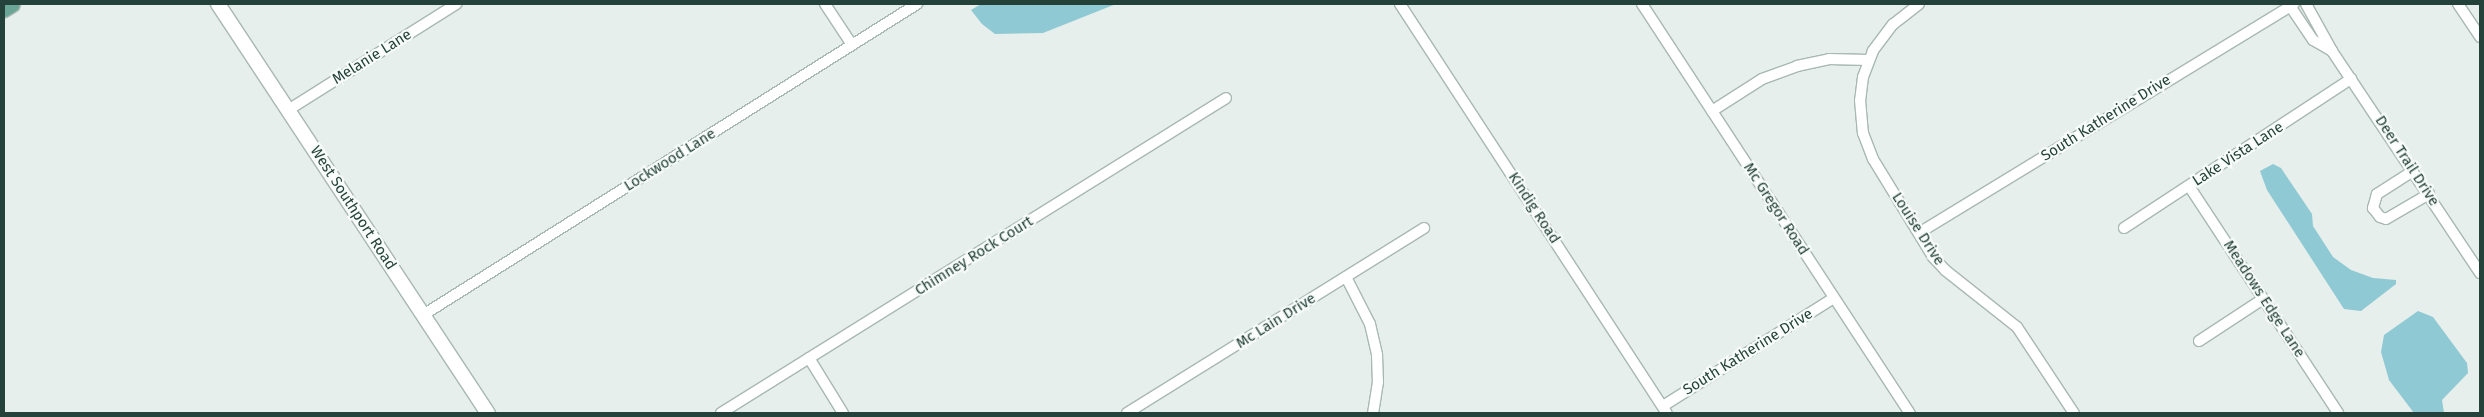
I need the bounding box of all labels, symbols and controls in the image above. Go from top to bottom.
street label: Melanie Lane [329,26,415,88]
street label: South Katherine Drive [2038,71,2174,165]
street label: Deer Trail Drive [2371,112,2443,210]
street label: Lake Vista Lane [2189,118,2287,190]
street label: Lockwood Lane [621,125,719,195]
street label: West Southport Road [306,143,400,273]
street label: Mc Gregor Road [1739,159,1813,259]
street label: Kindig Road [1504,169,1564,247]
street label: Louise Drive [1888,189,1948,269]
street label: Chimney Rock Court [912,212,1036,300]
street label: Meadows Edge Lane [2219,237,2309,361]
street label: Mc Lain Drive [1233,289,1319,353]
street label: South Katherine Drive [1680,305,1816,399]

